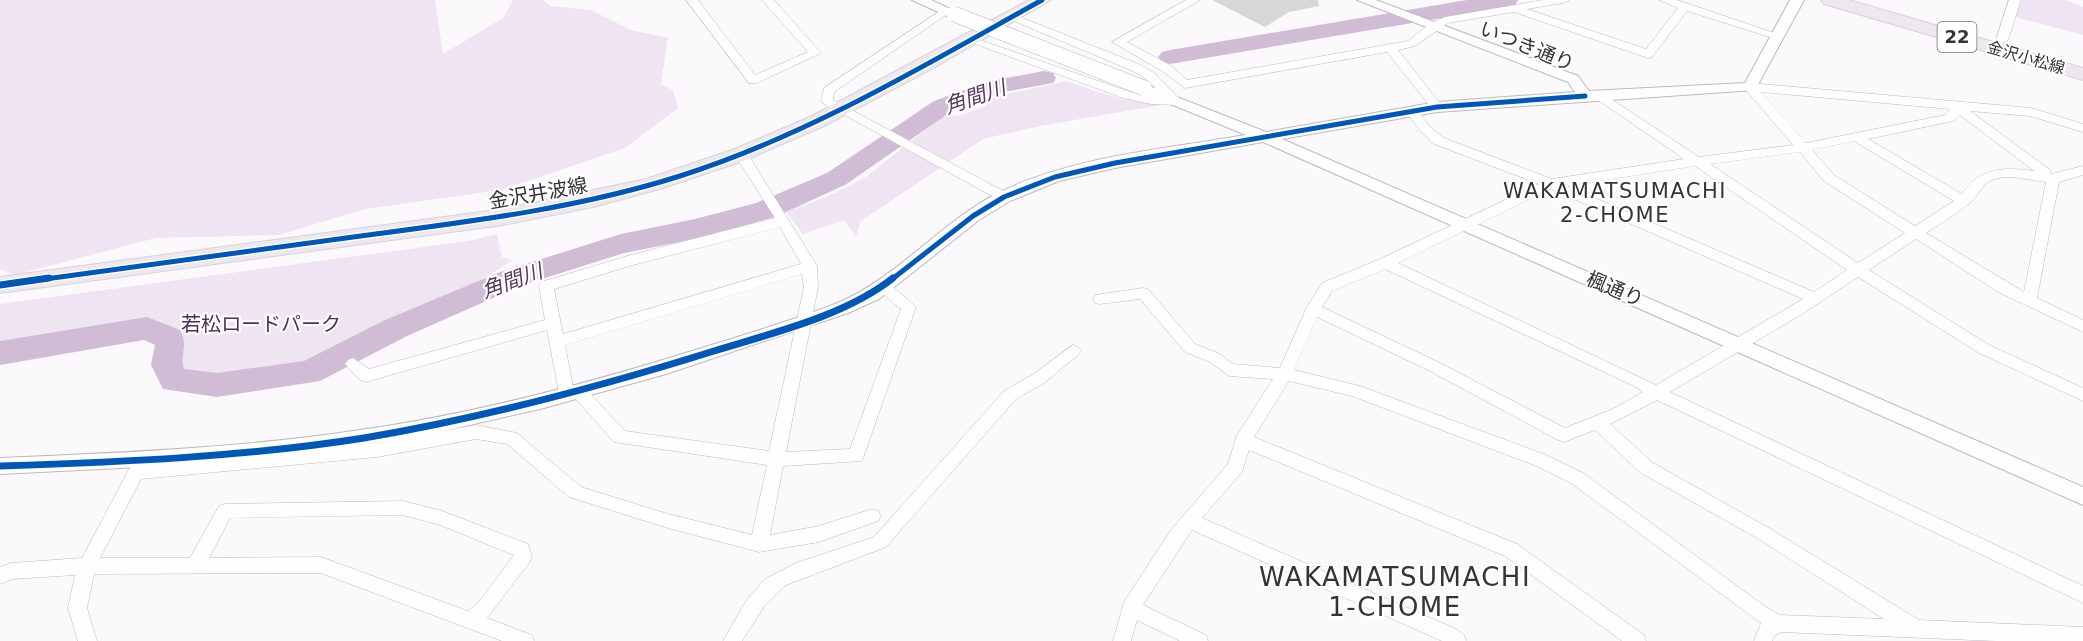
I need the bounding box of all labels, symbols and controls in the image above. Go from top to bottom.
street label: いつき通り [1476,16,1578,76]
road number: 22 [1938,22,1976,52]
street label: 金沢小松線 [1985,37,2067,78]
water label: 角間川 [941,75,1011,119]
street label: 金沢井波線 [487,172,589,214]
district label: WAKAMATSUMACHI 2-CHOME [1503,179,1727,227]
water label: 角間川 [478,258,548,303]
street label: 楓通り [1583,266,1647,312]
park label: 若松ロードパーク [181,312,341,336]
district label: WAKAMATSUMACHI 1-CHOME [1259,562,1531,622]

